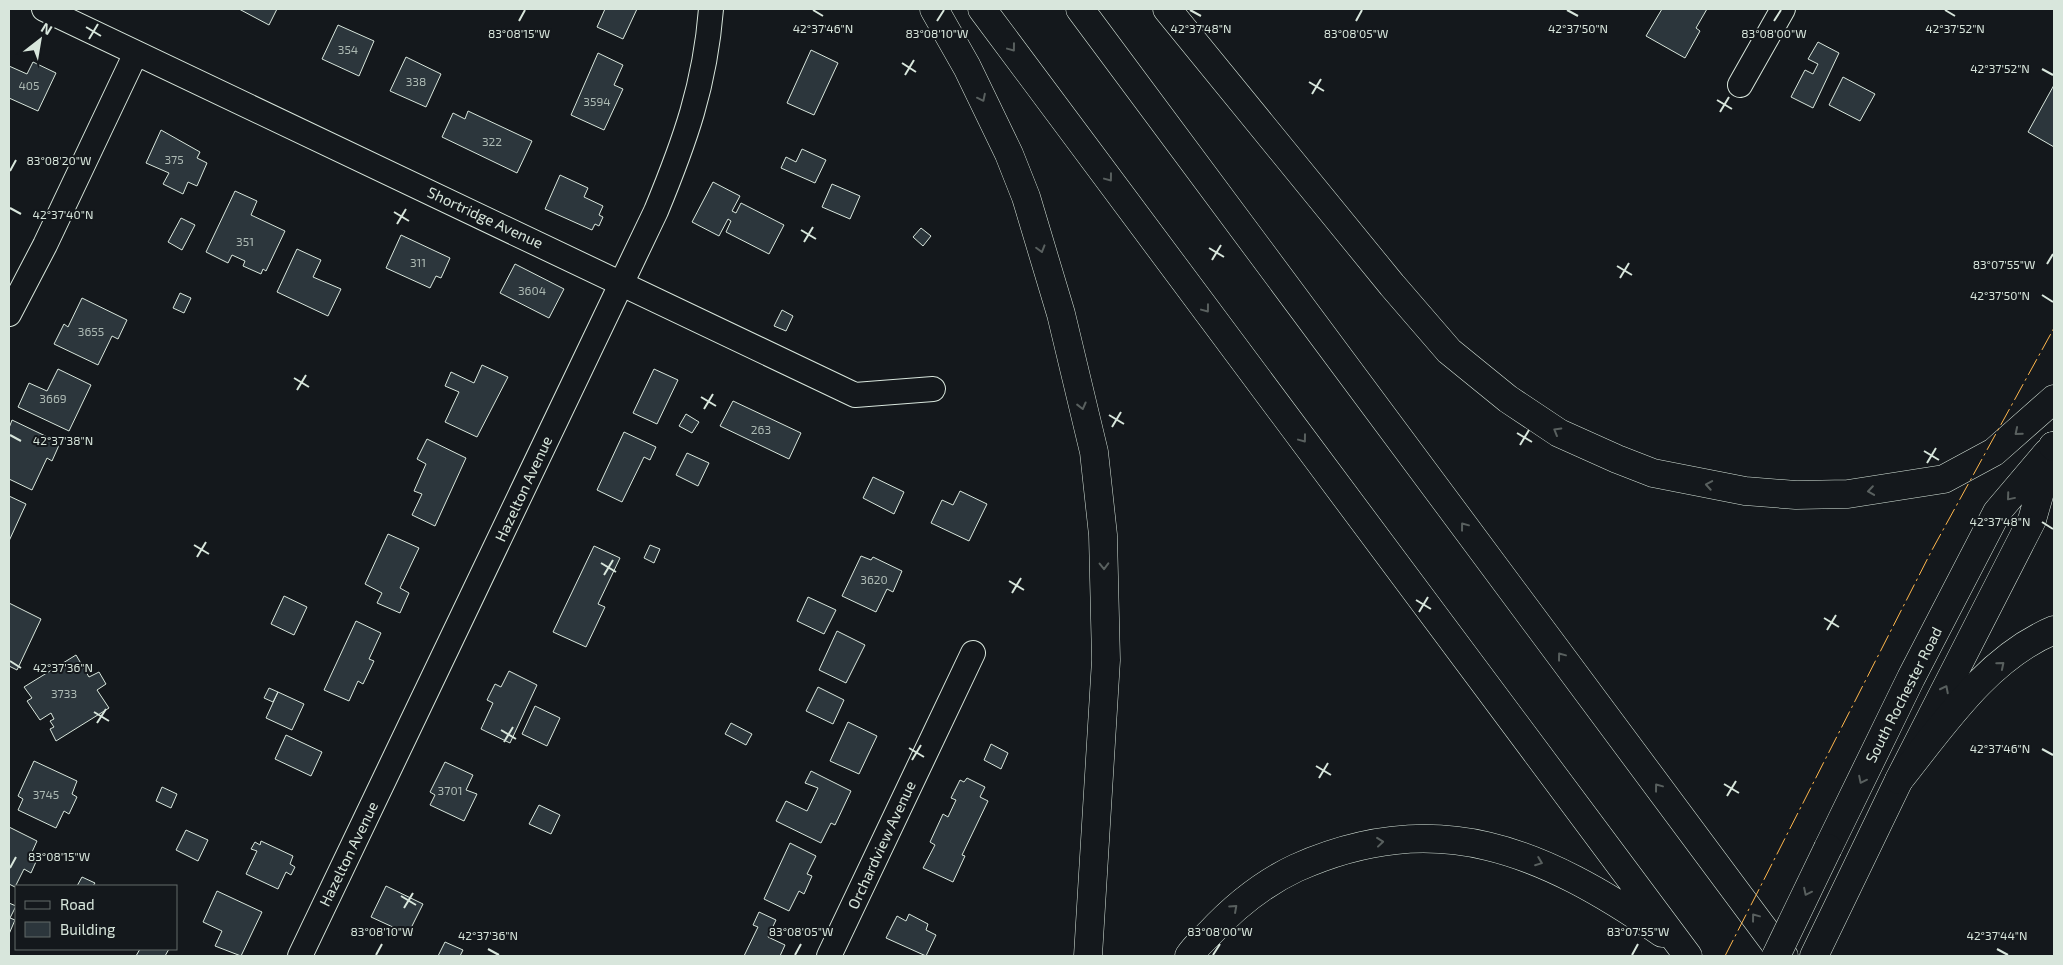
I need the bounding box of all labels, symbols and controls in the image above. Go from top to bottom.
north arrow [15,15,65,65]
text: N [38,19,56,38]
text: 42°37'46"N [793,21,853,35]
text: 42°37'48"N [1171,21,1231,35]
text: 42°37'50"N [1548,21,1608,35]
text: 42°37'52"N [1925,21,1985,35]
text: 83°08'15"W [488,26,550,40]
text: 83°08'10"W [906,26,968,40]
text: 83°08'05"W [1324,26,1388,40]
text: 83°08'00"W [1741,26,1807,40]
house number: 354 [338,42,358,56]
one-way arrow [1006,42,1014,51]
text: 42°37'52"N [1970,61,2030,75]
house number: 338 [406,74,426,88]
house number: 405 [18,78,40,92]
one-way arrow [976,92,986,101]
house number: 3594 [583,94,611,108]
house number: 322 [482,134,502,148]
house number: 375 [164,152,184,166]
text: 83°08'20"W [27,153,91,167]
one-way arrow [1103,172,1111,181]
street label: Shortridge Avenue [425,182,546,252]
text: 42°37'40"N [33,207,93,221]
house number: 351 [236,234,254,248]
one-way arrow [1036,244,1046,252]
house number: 311 [410,255,426,269]
text: 83°07'55"W [1973,257,2035,271]
house number: 3604 [518,283,546,297]
text: 42°37'50"N [1970,288,2030,302]
one-way arrow [1200,303,1208,312]
house number: 3655 [78,324,104,338]
house number: 3669 [39,391,67,405]
one-way arrow [1076,401,1087,410]
house number: 263 [751,422,771,436]
one-way arrow [2015,426,2024,435]
one-way arrow [1554,427,1563,437]
text: 42°37'38"N [33,433,93,447]
street label: Hazelton Avenue [491,433,555,544]
one-way arrow [1297,433,1305,442]
one-way arrow [1705,481,1714,491]
one-way arrow [1867,485,1875,495]
one-way arrow [2007,491,2016,500]
text: 42°37'48"N [1970,514,2030,528]
one-way arrow [1461,522,1470,532]
one-way arrow [1099,563,1109,571]
house number: 3620 [860,572,888,586]
street label: South Rochester Road [1861,624,1945,765]
one-way arrow [1558,652,1567,662]
text: 42°37'36"N [33,660,93,674]
one-way arrow [1995,661,2004,670]
house number: 3733 [51,686,77,700]
one-way arrow [1939,686,1949,695]
text: 42°37'46"N [1970,741,2030,755]
one-way arrow [1858,774,1868,783]
street label: Orchardview Avenue [843,778,919,912]
house number: 3701 [438,783,462,797]
one-way arrow [1655,783,1664,793]
house number: 3745 [33,787,59,801]
street label: Hazelton Avenue [315,798,381,909]
one-way arrow [1376,837,1384,848]
text: 83°08'15"W [28,849,90,863]
one-way arrow [1535,856,1543,866]
legend [15,885,178,950]
one-way arrow [1803,887,1814,896]
text: Road [60,895,95,913]
one-way arrow [1229,905,1238,914]
one-way arrow [1752,914,1760,923]
text: Building [60,920,116,938]
text: 83°08'10"W [351,924,413,938]
text: 83°08'05"W [769,924,833,938]
text: 83°08'00"W [1187,924,1253,938]
text: 83°07'55"W [1607,924,1669,938]
text: 42°37'36"N [458,928,518,942]
text: 42°37'44"N [1967,928,2027,942]

